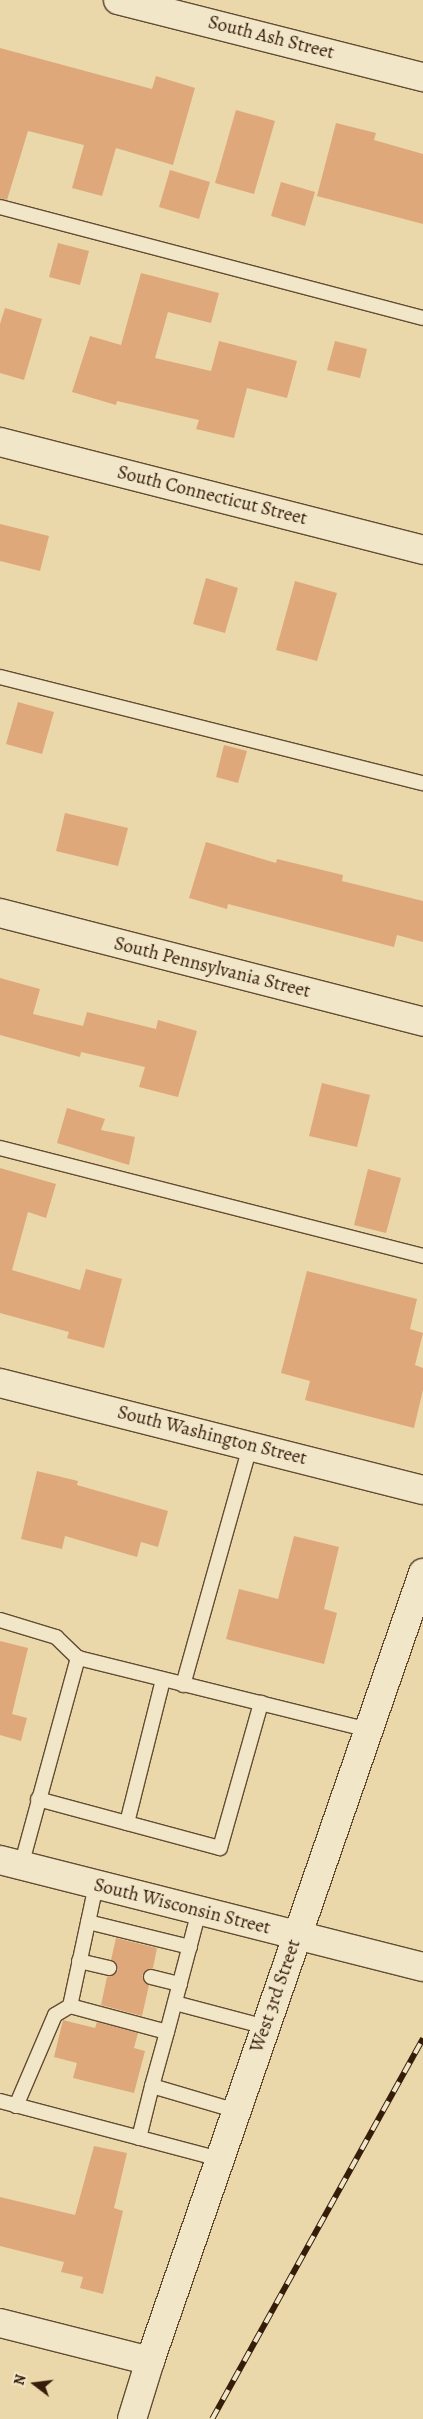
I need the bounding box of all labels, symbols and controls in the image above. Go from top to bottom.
street label: South Ash Street [206,11,336,65]
street label: South Connecticut Street [115,461,309,531]
street label: South Pennsylvania Street [112,933,312,1003]
street label: South Washington Street [115,1401,309,1471]
street label: South Wisconsin Street [91,1874,273,1940]
street label: West 3rd Street [246,1936,306,2056]
north arrow [10,2359,60,2409]
text: N [10,2373,31,2387]

